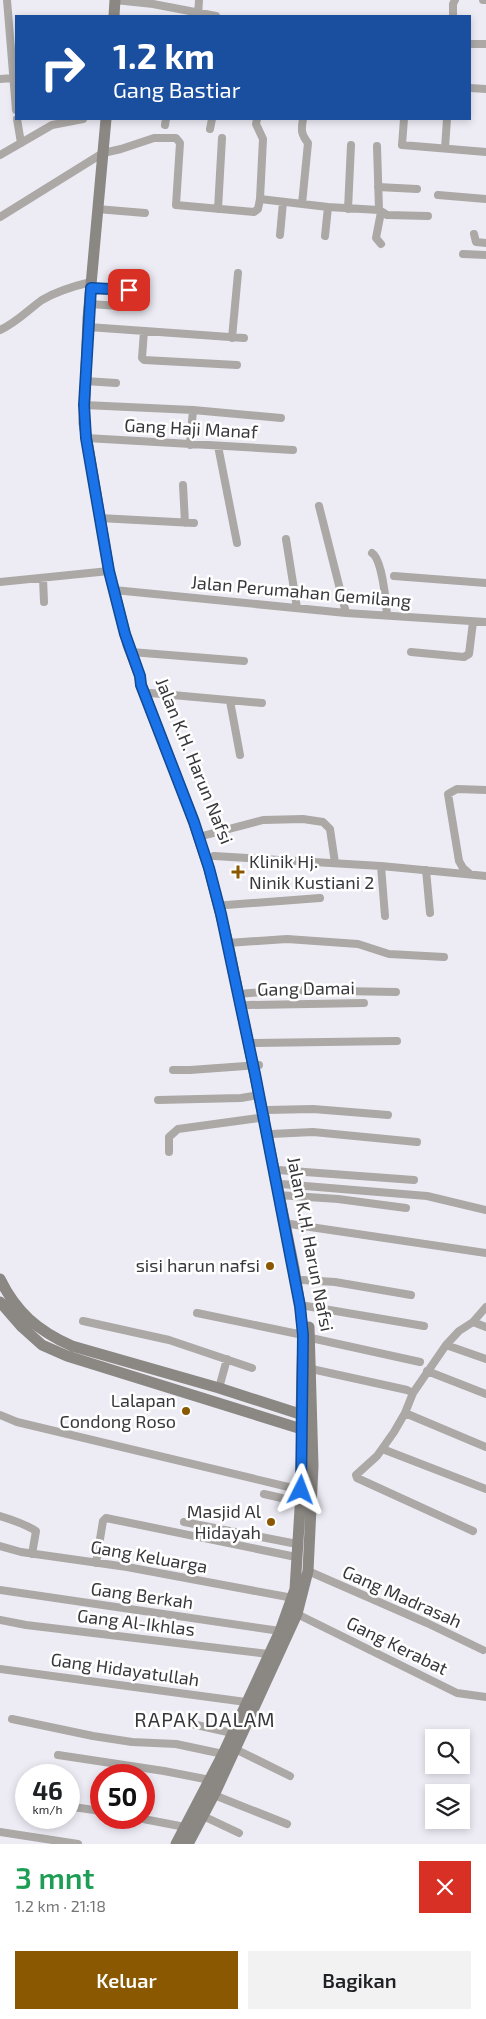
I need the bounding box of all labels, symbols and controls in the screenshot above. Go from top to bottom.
text: 1.2 km [113,34,215,76]
icon: right [30,35,95,100]
text: Gang Bastiar [113,76,241,102]
pin [108,269,150,311]
icon: arrive [115,276,143,304]
street label: Gang Haji Manaf [124,414,259,443]
street label: Jalan Perumahan Gemilang [190,570,412,612]
street label: Jalan K.H. Harun Nafsi [151,674,238,847]
place label: Klinik Hj. Ninik Kustiani 2 [249,850,374,893]
marker: Klinik Hj. Ninik Kustiani 2 [231,865,245,879]
street label: Gang Damai [257,976,355,1000]
street label: Jalan K.H. Harun Nafsi [283,1155,339,1333]
place label: sisi harun nafsi [136,1254,260,1276]
marker: sisi harun nafsi [264,1260,276,1272]
place label: Lalapan Condong Roso [59,1389,176,1432]
marker: Lalapan Condong Roso [180,1405,192,1417]
position arrow [274,1463,326,1515]
place label: Masjid Al Hidayah [187,1500,262,1543]
marker: Masjid Al Hidayah [265,1516,277,1528]
street label: Gang Keluarga [89,1535,209,1577]
street label: Gang Madrasah [339,1560,465,1632]
street label: Gang Berkah [89,1577,195,1613]
street label: Gang Al-Ikhlas [76,1604,196,1640]
street label: Gang Kerabat [343,1611,452,1679]
street label: Gang Hidayatullah [49,1648,201,1690]
district label: RAPAK DALAM [134,1707,276,1731]
map controls [425,1729,470,1829]
button: search [425,1729,470,1774]
speed limit sign: 50 [90,1764,155,1829]
text: 46 [32,1775,63,1805]
button: layers [425,1784,470,1829]
text: km/h [33,1802,62,1816]
text: 3 mnt [15,1859,95,1895]
button: close [419,1861,471,1913]
text: 1.2 km · 21:18 [15,1896,106,1915]
button: Keluar [15,1951,238,2009]
button: Bagikan [248,1951,471,2009]

